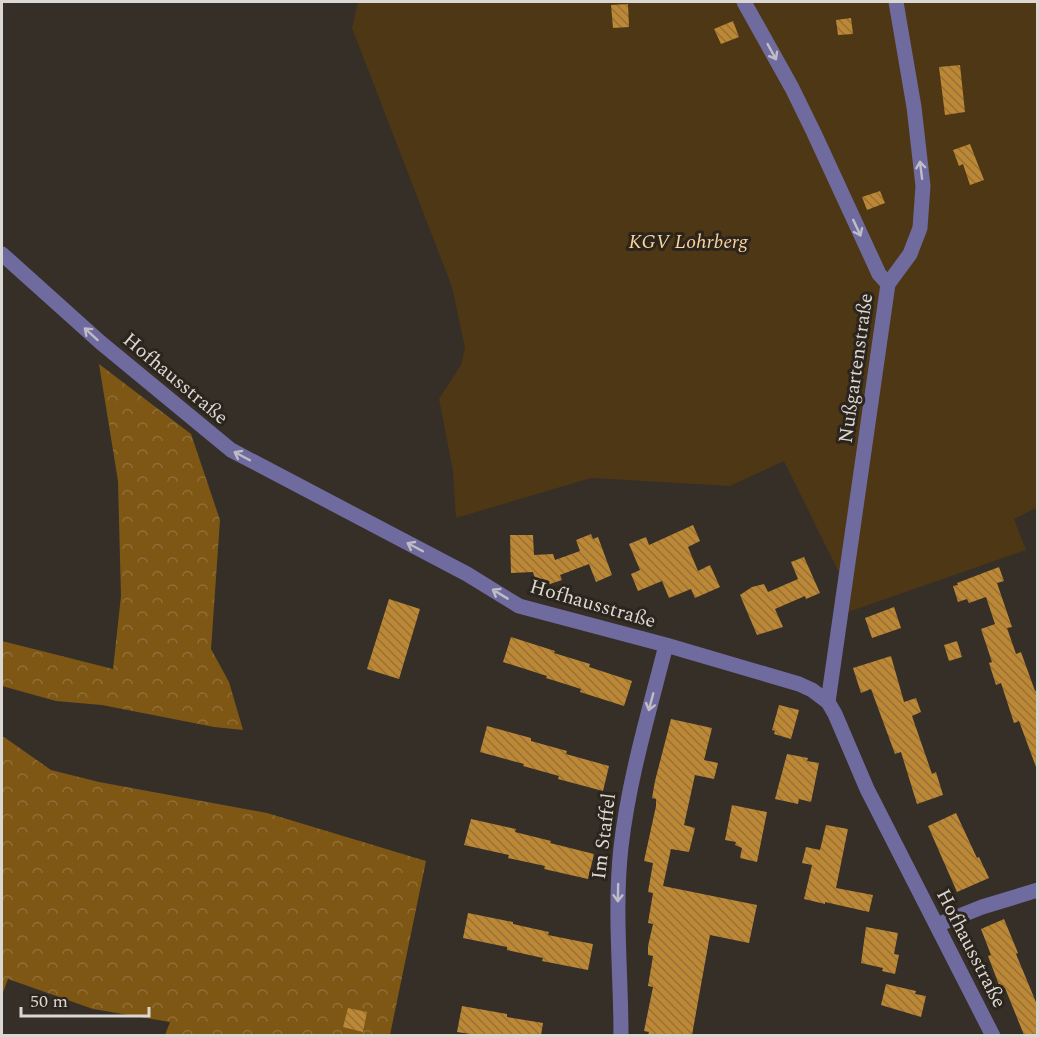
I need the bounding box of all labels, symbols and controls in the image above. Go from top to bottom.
one-way arrow [767,43,778,61]
one-way arrow [915,160,926,180]
one-way arrow [852,218,864,236]
park label: KGV Lohrberg [628,227,749,257]
street label: Nußgartenstraße [831,291,881,445]
street label: Hofhausstraße [116,325,235,432]
one-way arrow [84,327,99,341]
one-way arrow [234,450,252,461]
one-way arrow [407,541,424,553]
street label: Hofhausstraße [526,572,659,636]
one-way arrow [492,587,509,599]
one-way arrow [645,692,657,711]
street label: Im Staffel [584,791,624,881]
one-way arrow [612,883,624,903]
street label: Hofhausstraße [928,884,1014,1013]
scale bar [21,980,148,1018]
text: 50 m [30,988,68,1015]

